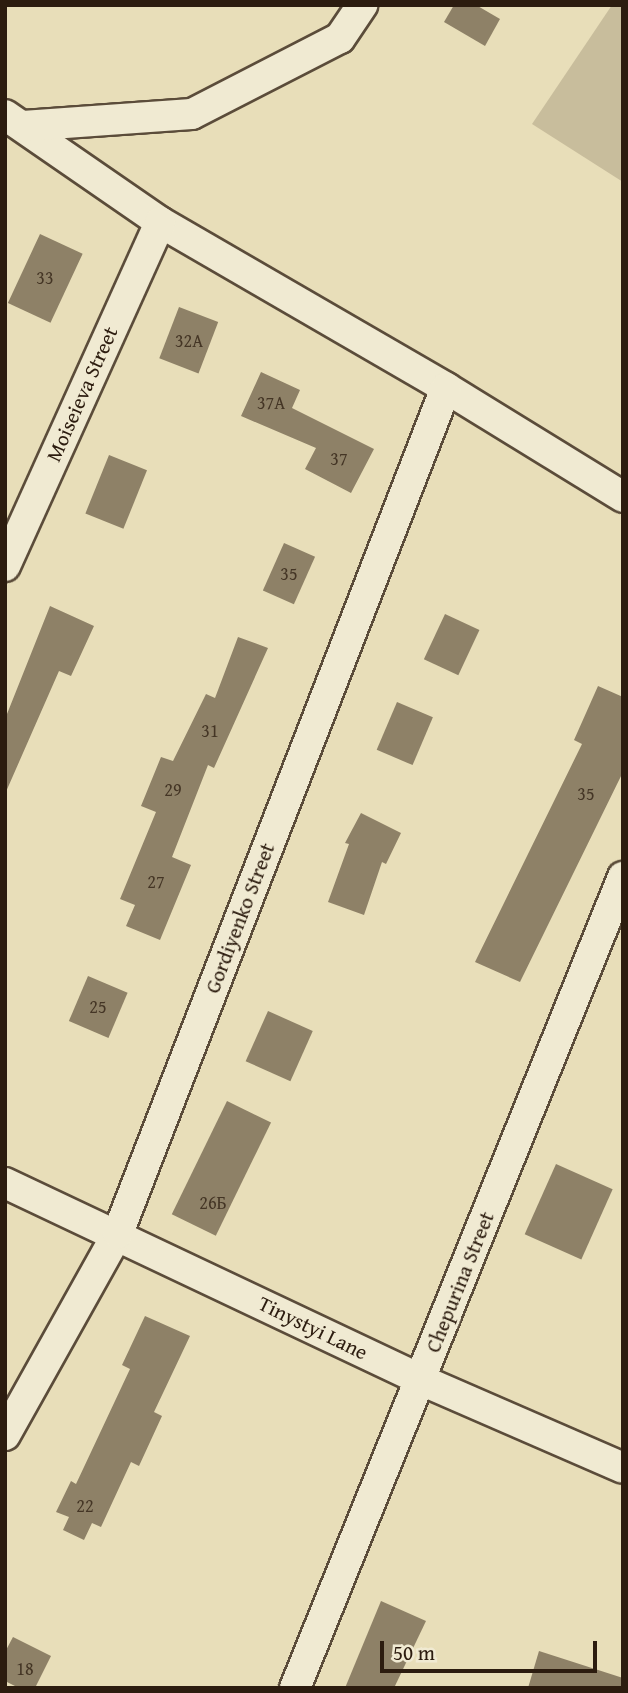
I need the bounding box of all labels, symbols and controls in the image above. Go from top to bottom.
house number: 33 [36,267,54,289]
street label: Moiseieva Street [41,322,123,466]
house number: 32А [175,330,203,352]
house number: 37А [257,392,285,414]
house number: 37 [330,448,348,470]
house number: 35 [280,563,298,585]
house number: 31 [201,720,219,742]
house number: 29 [164,779,182,801]
house number: 35 [577,783,595,805]
street label: Gordiyenko Street [200,839,280,997]
house number: 27 [147,871,165,893]
house number: 25 [89,996,107,1018]
house number: 26Б [199,1192,227,1214]
street label: Chepurina Street [420,1208,500,1356]
street label: Tinystyi Lane [254,1291,372,1365]
house number: 22 [76,1495,94,1517]
scale bar [383,1626,600,1670]
text: 50 m [393,1637,435,1668]
house number: 18 [16,1658,34,1680]

